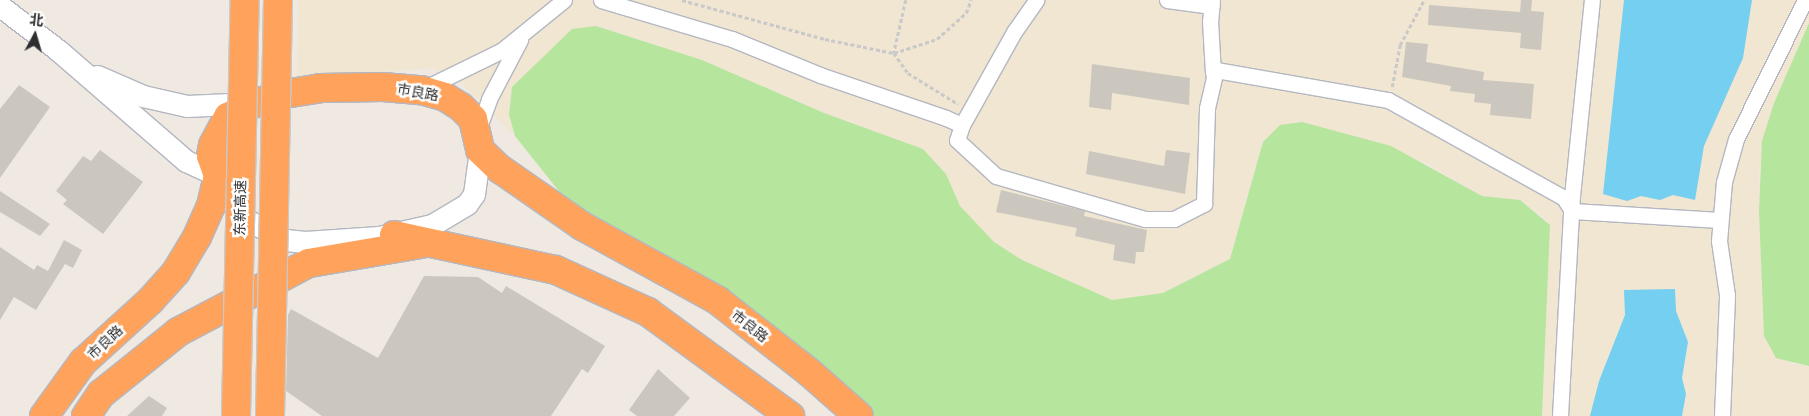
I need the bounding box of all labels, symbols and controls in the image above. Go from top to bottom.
north arrow [10,10,60,60]
text: 北 [29,10,44,30]
street label: 市良路 [396,80,440,104]
street label: 东新高速 [231,180,249,236]
street label: 市良路 [728,306,772,346]
street label: 市良路 [84,322,126,362]

